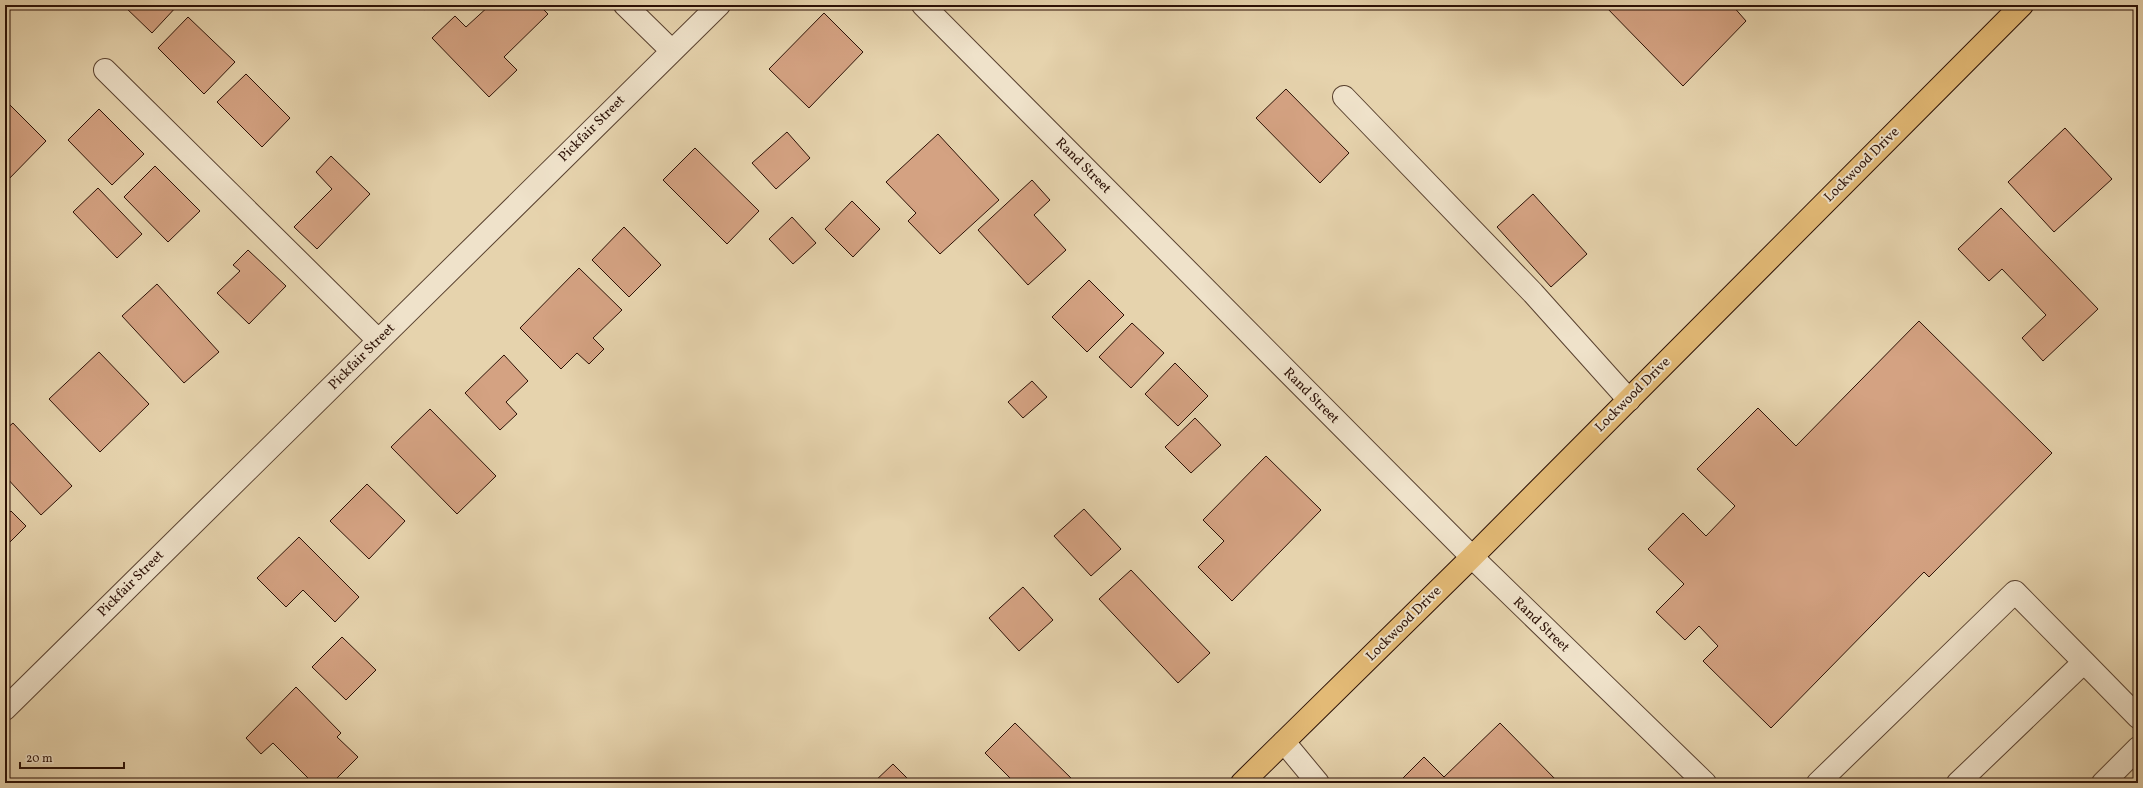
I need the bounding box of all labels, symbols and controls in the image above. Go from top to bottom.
street label: Pickfair Street [554,91,630,167]
street label: Lockwood Drive [1820,123,1904,207]
street label: Rand Street [1051,134,1115,198]
street label: Pickfair Street [324,319,400,395]
street label: Lockwood Drive [1591,353,1675,437]
street label: Rand Street [1279,364,1343,428]
street label: Pickfair Street [93,546,169,622]
street label: Lockwood Drive [1362,582,1446,666]
street label: Rand Street [1508,593,1574,657]
scale bar [20,744,124,770]
text: 20 m [26,751,53,767]

